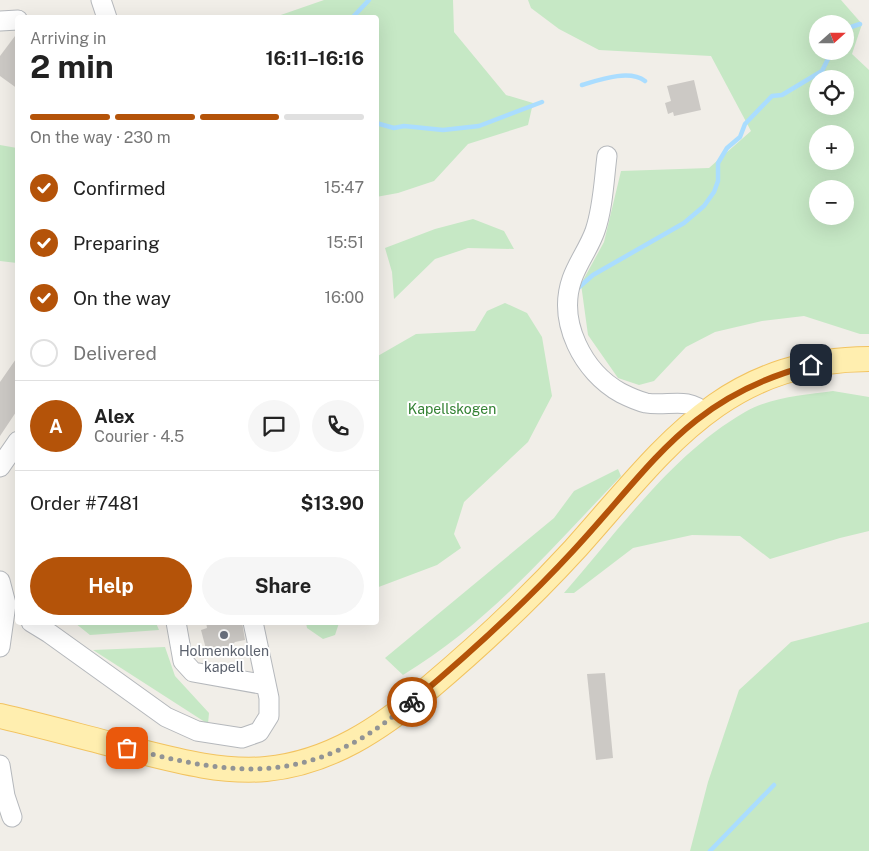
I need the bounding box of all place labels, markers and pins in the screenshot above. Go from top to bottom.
pin [790,344,832,386]
marker: Holmenkollen kapell [218,629,230,641]
place label: Holmenkollen kapell [179,643,269,675]
pin [106,727,148,769]

